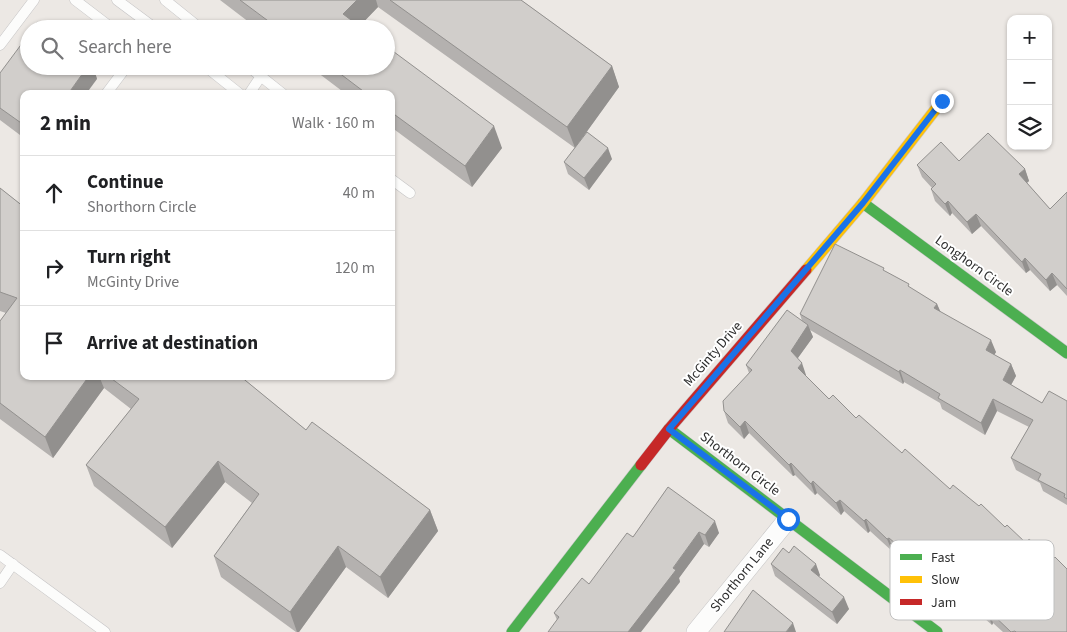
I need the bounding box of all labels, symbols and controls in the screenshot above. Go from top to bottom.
map controls [1007,15,1052,150]
button: + [1007,15,1052,60]
search box [20,20,395,75]
icon: search [38,34,66,62]
text: Search here [78,34,172,61]
button: − [1007,60,1052,105]
route end [931,90,954,113]
button: layers [1007,105,1052,150]
text: 2 min [40,108,91,138]
text: Walk · 160 m [292,112,375,134]
text: Continue [87,169,164,196]
icon: ahead [40,179,68,207]
text: 40 m [343,182,375,204]
text: Shorthorn Circle [87,196,197,218]
street label: Longhorn Circle [931,231,1017,301]
text: Turn right [87,244,171,271]
icon: right [40,254,68,282]
text: 120 m [335,257,375,279]
text: McGinty Drive [87,271,179,293]
street label: McGinty Drive [679,317,747,391]
icon: arrive [40,329,68,357]
text: Arrive at destination [87,330,258,357]
street label: Shorthorn Circle [696,427,784,501]
route start [777,508,800,531]
street label: Shorthorn Lane [706,533,779,617]
legend [890,540,1054,620]
text: Fast [931,548,955,568]
text: Slow [931,570,960,590]
text: Jam [931,593,956,613]

